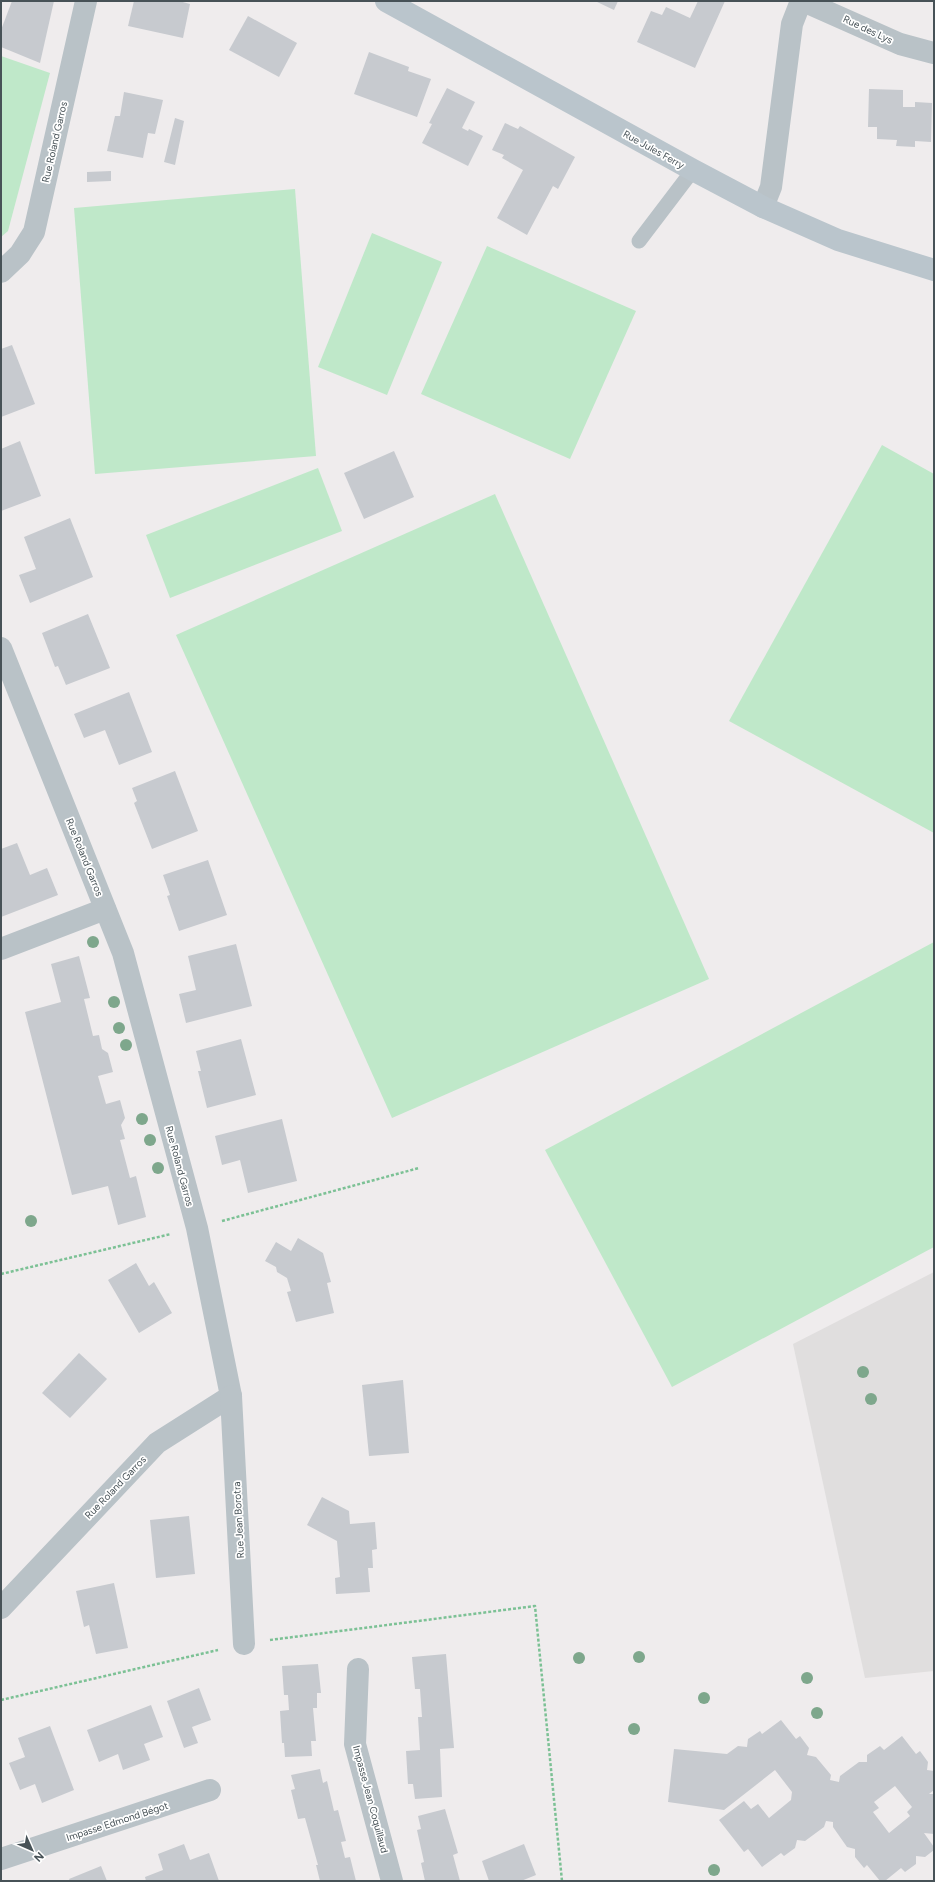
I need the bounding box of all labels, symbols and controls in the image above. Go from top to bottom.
street label: Rue des Lys [841,12,895,47]
street label: Rue Roland Garros [39,100,70,184]
street label: Rue Jules Ferry [621,127,687,172]
street label: Rue Roland Garros [63,816,106,898]
street label: Rue Roland Garros [163,1124,197,1208]
street label: Rue Roland Garros [82,1453,149,1522]
street label: Rue Jean Borotra [230,1481,247,1559]
street label: Impasse Jean Coquillaud [350,1744,391,1854]
street label: Impasse Edmond Bégot [64,1799,170,1844]
north arrow [12,1830,52,1870]
text: N [31,1849,46,1864]

